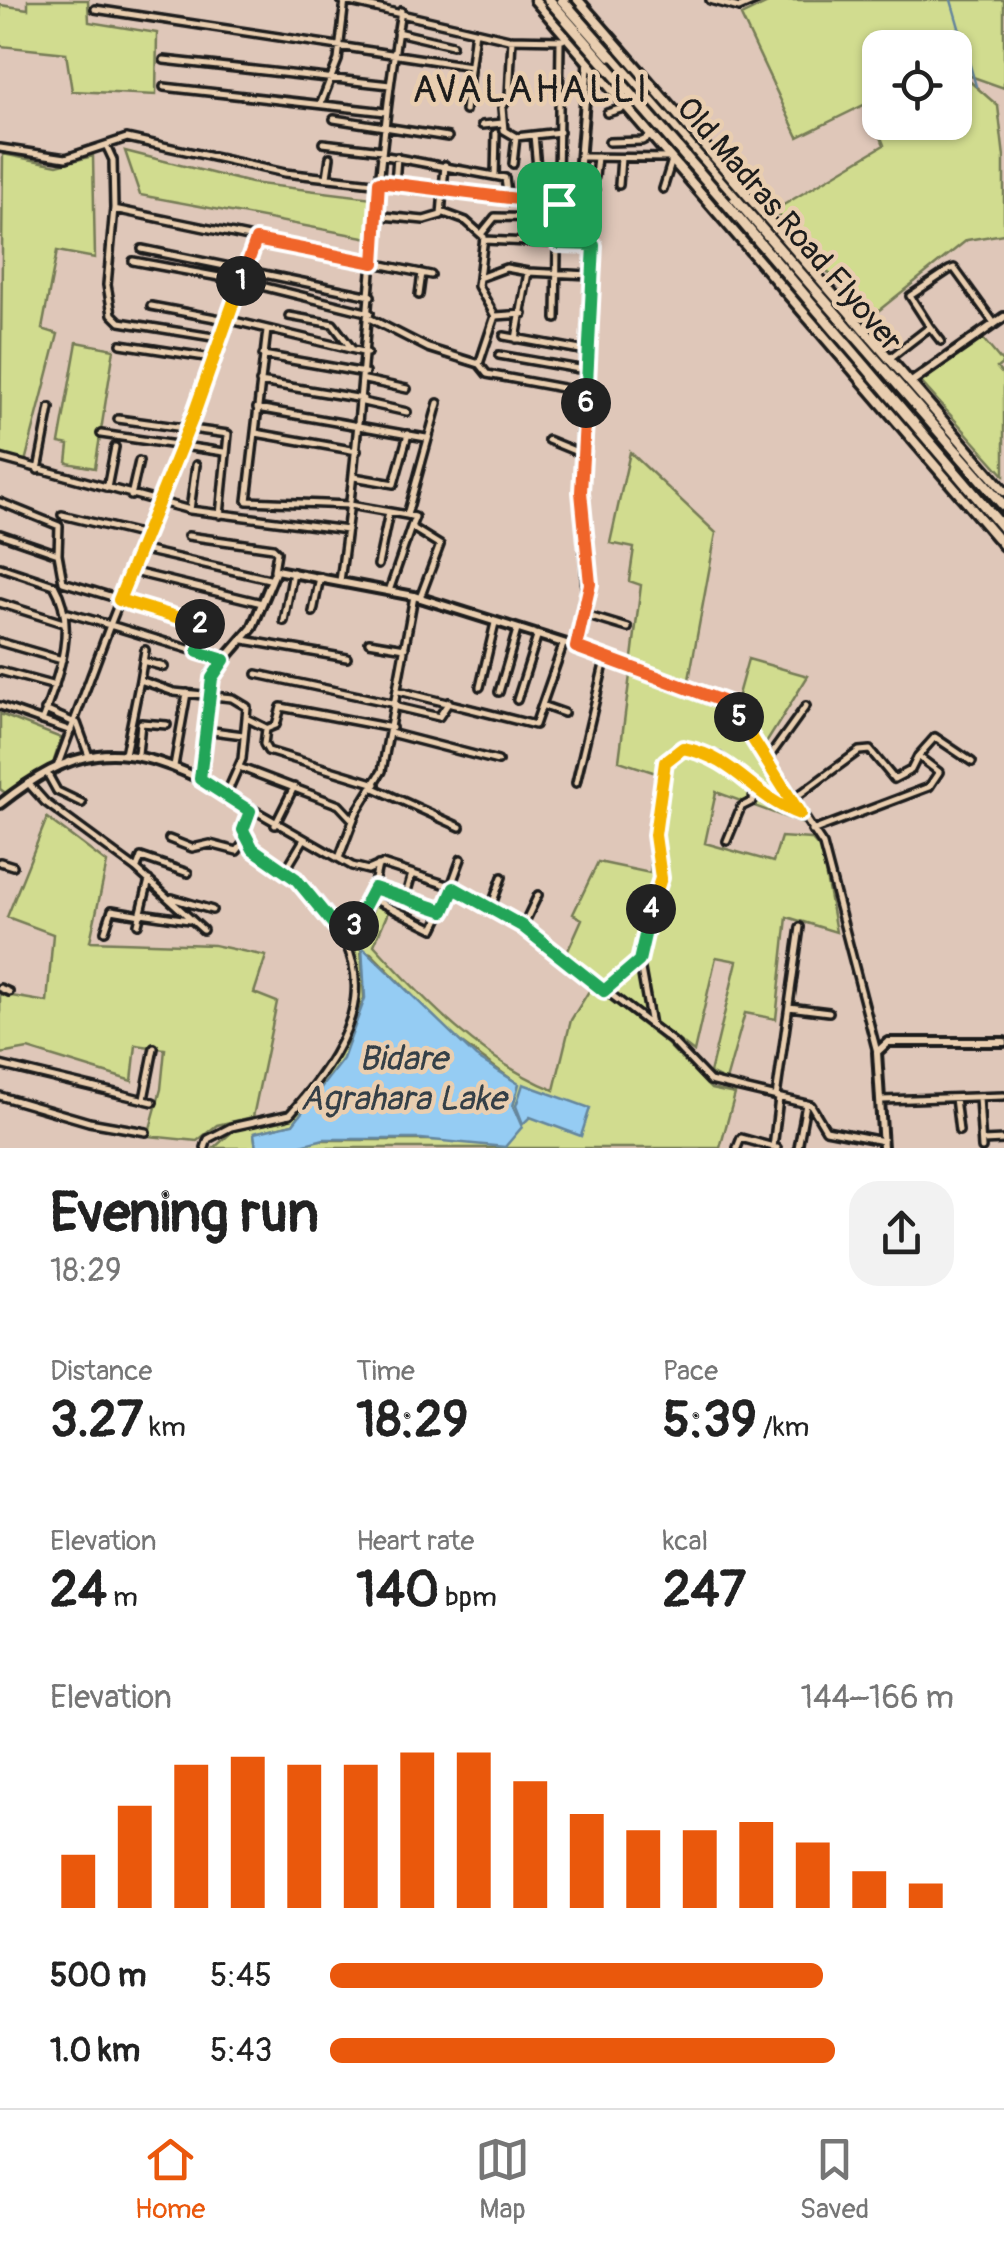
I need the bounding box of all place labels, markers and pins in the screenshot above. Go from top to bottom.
pin [517,162,602,247]
pin: 1 [216,256,266,306]
pin: 6 [561,378,611,428]
pin: 2 [175,599,225,649]
pin: 5 [714,692,764,742]
pin: 4 [626,884,676,934]
pin: 3 [329,901,379,951]

